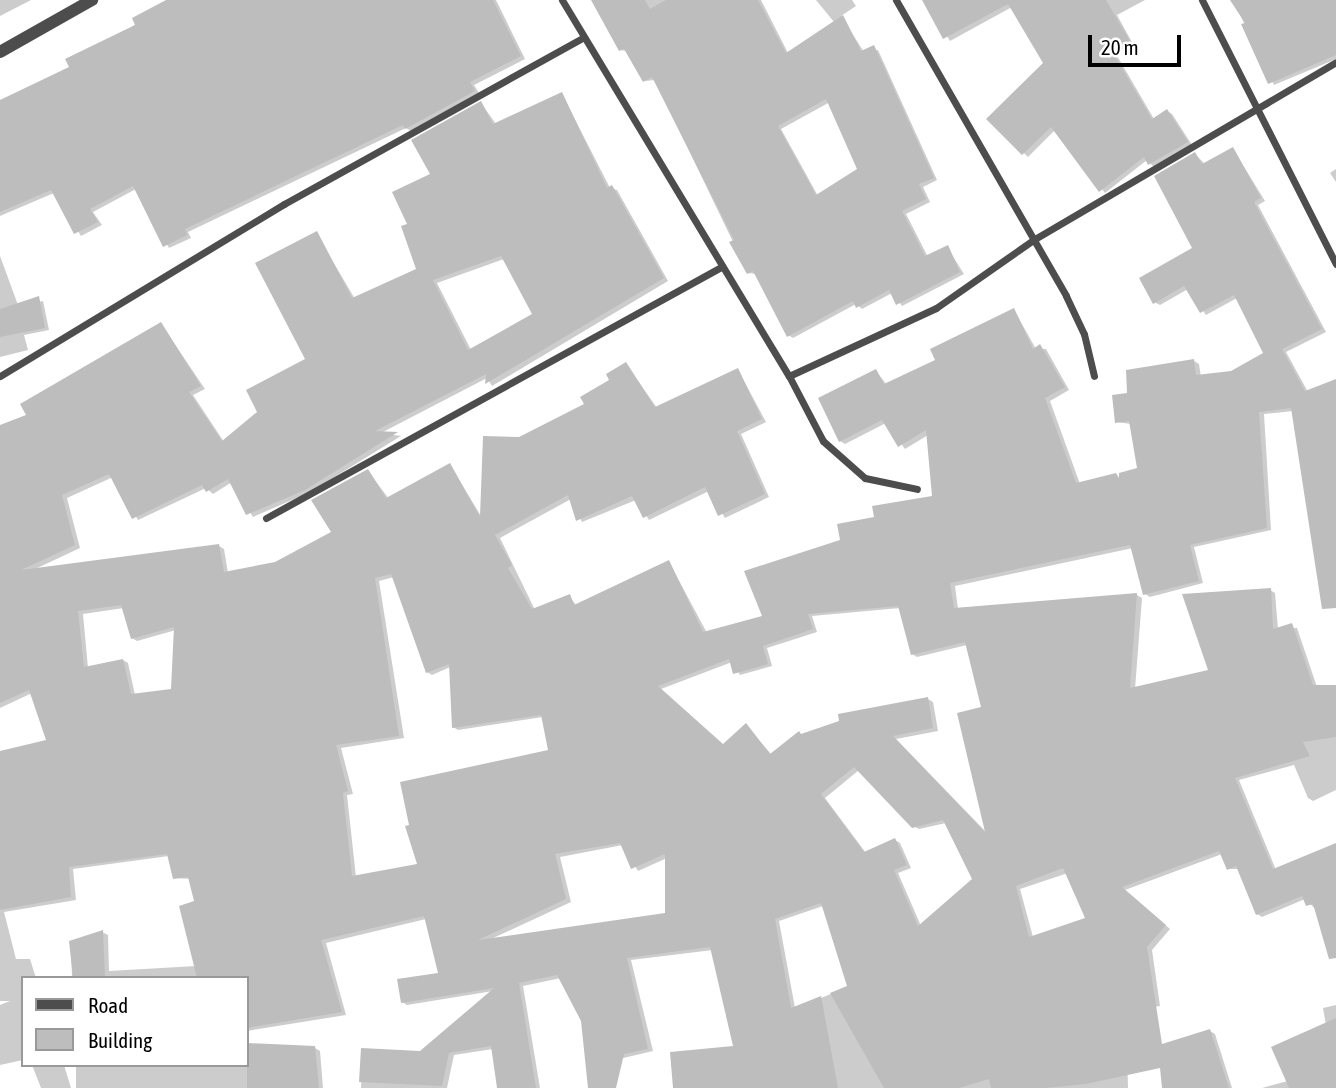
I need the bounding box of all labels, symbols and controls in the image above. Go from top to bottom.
scale bar [1091,21,1184,65]
text: 20 m [1101,35,1139,59]
legend [21,976,248,1067]
text: Road [88,993,128,1017]
text: Building [88,1028,152,1052]

